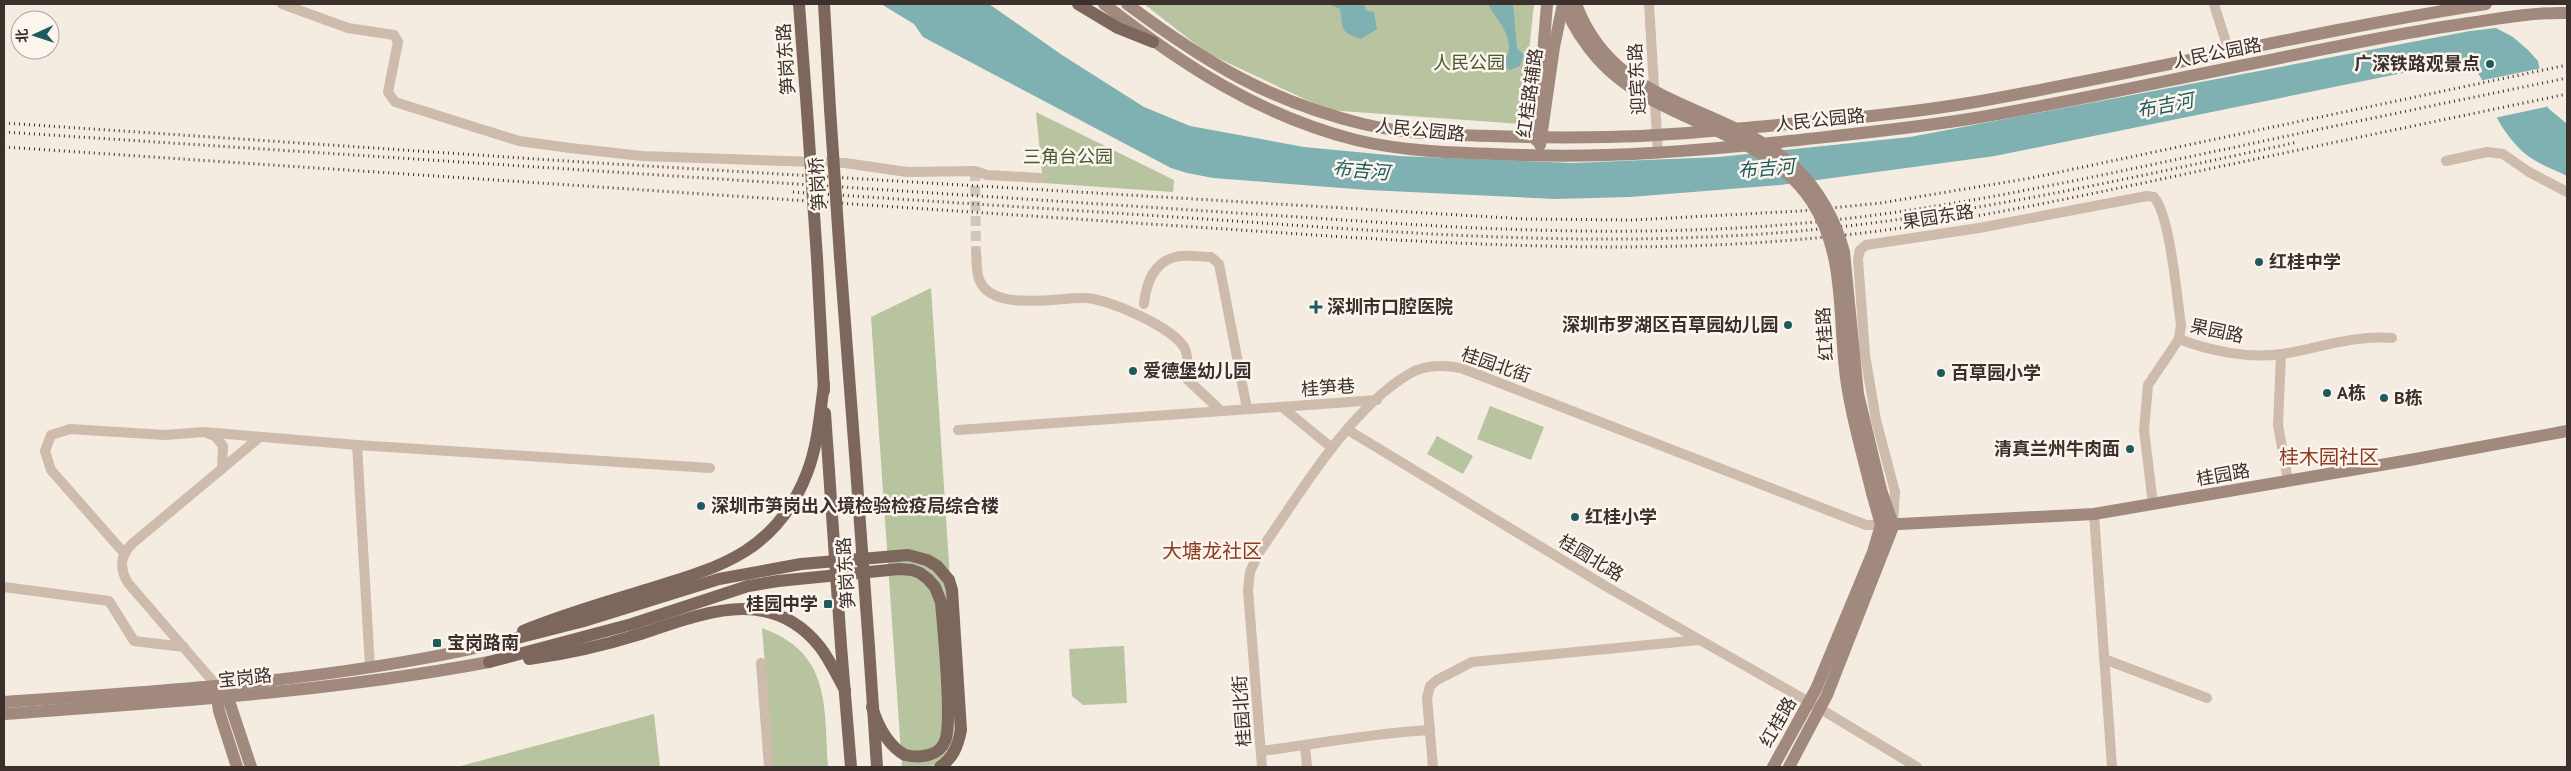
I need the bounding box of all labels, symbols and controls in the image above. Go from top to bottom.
north arrow [10,10,60,60]
street label: 笋岗东路 [772,22,799,96]
text: 北 [13,28,31,43]
street label: 人民公园路 [2171,33,2263,72]
street label: 迎宾东路 [1623,42,1650,116]
street label: 红桂路辅路 [1512,47,1547,139]
park label: 人民公园 [1433,51,1505,74]
place label: 广深铁路观景点 [2354,52,2480,75]
marker: 广深铁路观景点 [2484,58,2496,70]
water label: 布吉河 [2135,87,2199,122]
street label: 人民公园路 [1774,103,1866,136]
street label: 人民公园路 [1374,113,1466,146]
park label: 三角台公园 [1023,145,1113,168]
water label: 布吉河 [1737,153,1799,182]
street label: 笋岗桥 [804,156,831,212]
water label: 布吉河 [1332,156,1394,185]
street label: 果园东路 [1901,200,1975,233]
place label: 红桂中学 [2269,250,2341,273]
marker: 红桂中学 [2253,256,2265,268]
place label: 深圳市口腔医院 [1327,295,1453,318]
marker: 深圳市口腔医院 [1309,300,1323,314]
street label: 红桂路 [1811,306,1838,362]
place label: 深圳市罗湖区百草园幼儿园 [1562,313,1778,336]
street label: 果园路 [2188,314,2246,347]
marker: 深圳市罗湖区百草园幼儿园 [1782,319,1794,331]
street label: 桂园北街 [1458,342,1534,387]
place label: 爱德堡幼儿园 [1143,359,1251,382]
place label: 百草园小学 [1951,361,2041,384]
marker: 爱德堡幼儿园 [1127,365,1139,377]
marker: 百草园小学 [1935,367,1947,379]
street label: 桂笋巷 [1300,374,1356,401]
place label: A栋 [2337,381,2366,404]
place label: B栋 [2394,386,2423,409]
marker: A栋 [2321,387,2333,399]
marker: B栋 [2378,392,2390,404]
place label: 清真兰州牛肉面 [1994,437,2120,460]
marker: 清真兰州牛肉面 [2124,443,2136,455]
district label: 桂木园社区 [2279,444,2379,470]
street label: 桂园路 [2194,458,2251,491]
place label: 深圳市笋岗出入境检验检疫局综合楼 [711,494,999,517]
marker: 深圳市笋岗出入境检验检疫局综合楼 [695,500,707,512]
place label: 红桂小学 [1585,505,1657,528]
marker: 红桂小学 [1569,511,1581,523]
street label: 桂圆北路 [1554,529,1628,586]
street label: 笋岗东路 [832,536,859,610]
district label: 大塘龙社区 [1162,538,1262,564]
place label: 桂园中学 [746,592,818,615]
marker: 桂园中学 [822,598,834,610]
place label: 宝岗路南 [447,631,519,654]
marker: 宝岗路南 [431,637,443,649]
street label: 宝岗路 [217,663,273,692]
street label: 桂园北街 [1228,674,1255,748]
street label: 红桂路 [1754,693,1801,751]

